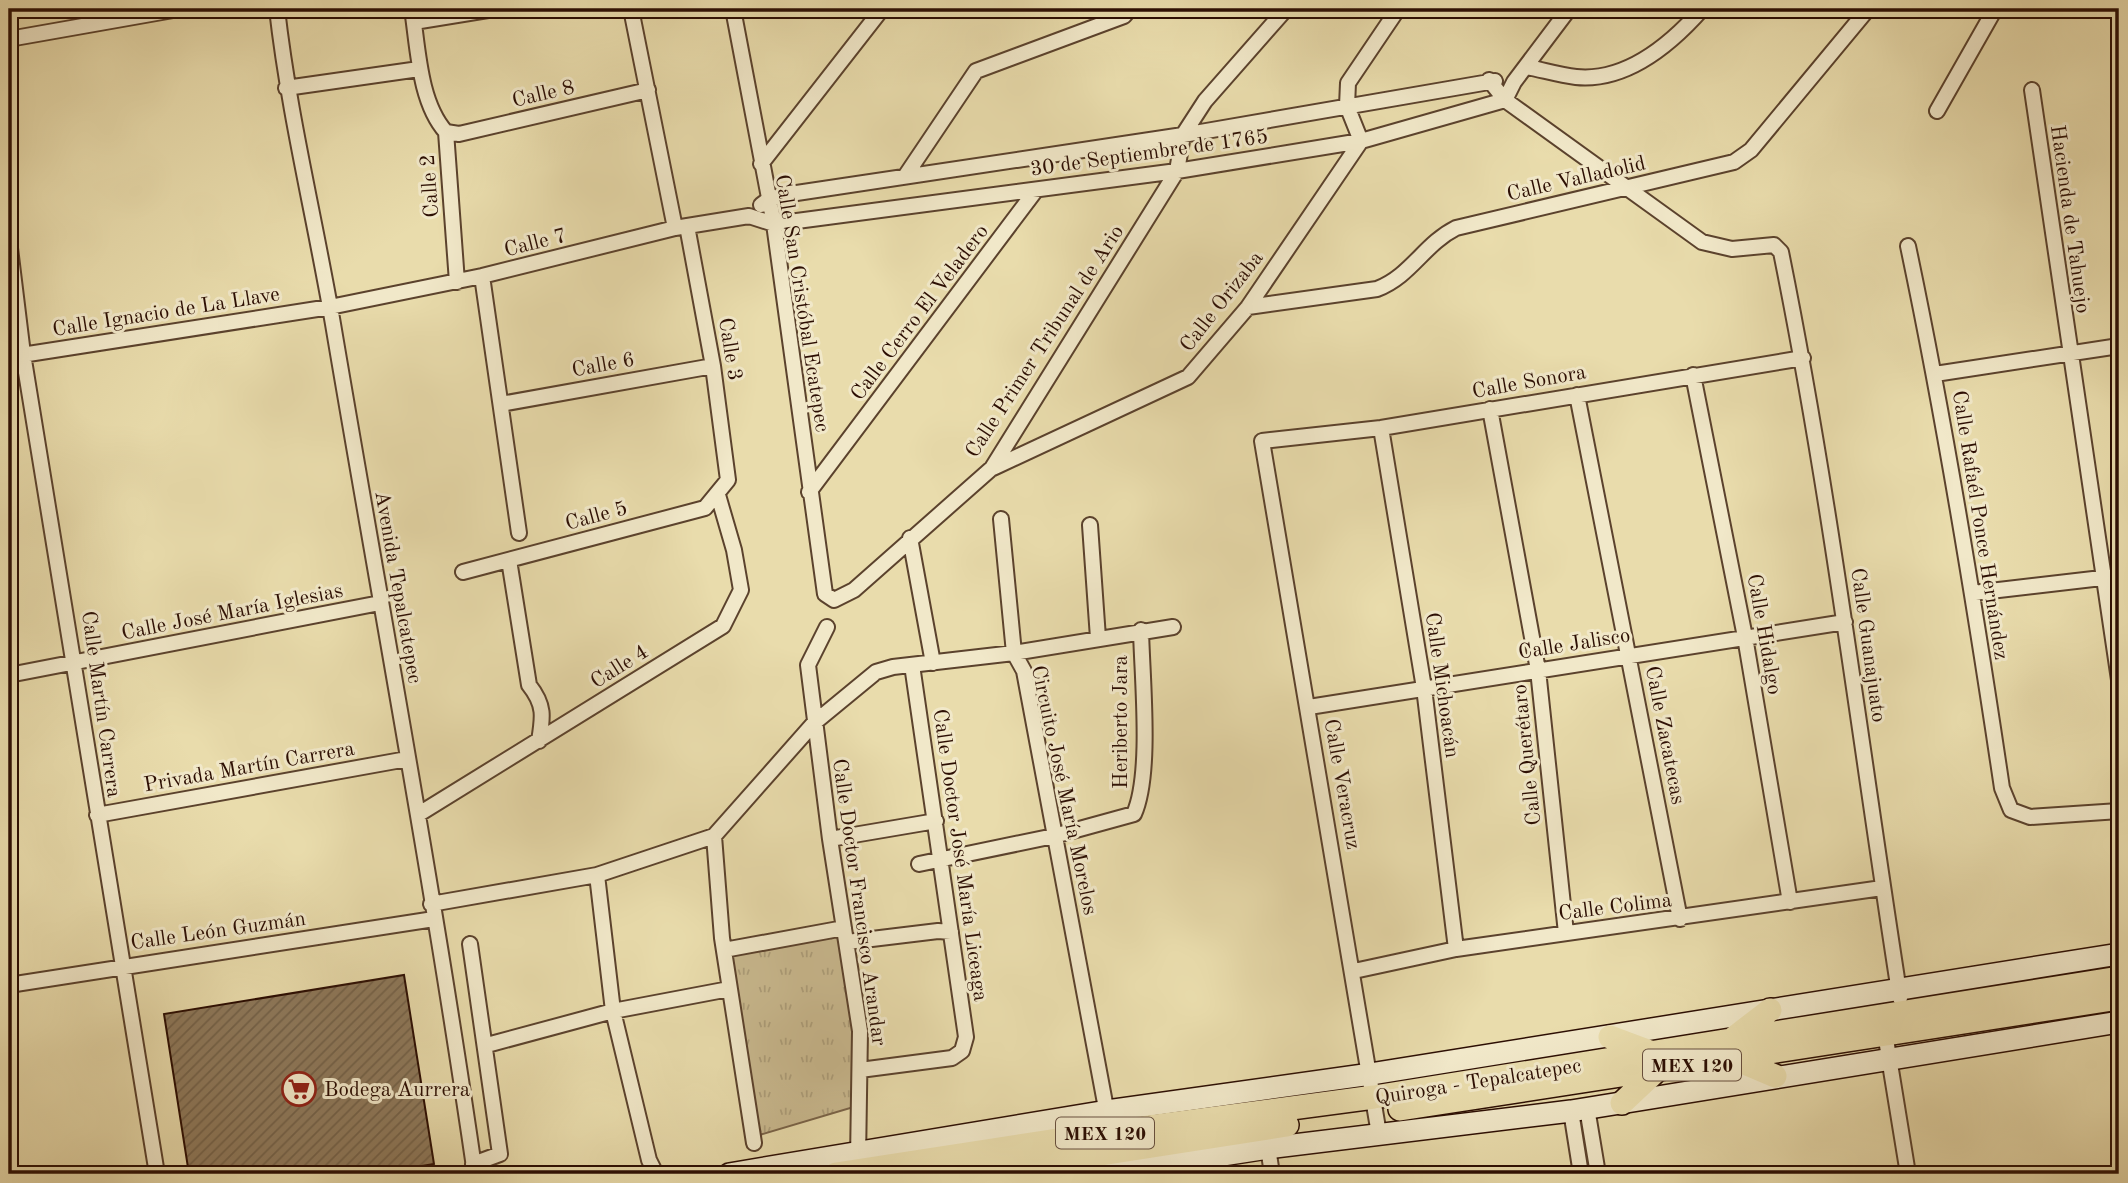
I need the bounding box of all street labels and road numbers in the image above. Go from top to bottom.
street label: Calle 8 [510,77,577,112]
street label: Hacienda de Tahuejo [2046,124,2093,315]
street label: 30 de Septiembre de 1765 [1029,126,1269,181]
street label: Calle 2 [418,153,443,218]
street label: Calle Valladolid [1505,153,1648,206]
street label: Calle San Cristóbal Ecatepec [771,173,832,434]
street label: Calle Cerro El Veladero [847,221,993,405]
street label: Calle Primer Tribunal de Ario [962,222,1128,462]
street label: Calle 7 [502,226,569,261]
street label: Calle Orizaba [1177,248,1268,356]
street label: Calle Ignacio de La Llave [51,284,281,341]
street label: Calle 3 [714,316,745,382]
street label: Calle 6 [570,350,636,381]
street label: Calle Sonora [1471,362,1588,403]
street label: Calle Rafaél Ponce Hernández [1948,389,2011,662]
street label: Avenida Tepalcatepec [370,489,425,685]
street label: Calle 5 [563,498,630,535]
street label: Calle Guanajuato [1846,567,1889,724]
street label: Calle Hidalgo [1743,572,1784,696]
street label: Calle José María Iglesias [120,581,345,644]
street label: Calle Martín Carrera [77,609,124,799]
street label: Calle Michoacán [1421,611,1462,759]
street label: Calle Jalisco [1517,625,1632,664]
street label: Calle 4 [587,642,652,693]
street label: Heriberto Jara [1111,655,1132,789]
street label: Circuito José María Morelos [1027,664,1100,917]
street label: Calle Zacatecas [1641,664,1688,806]
street label: Calle Querétaro [1510,683,1545,827]
street label: Calle Doctor José María Liceaga [929,708,990,1003]
street label: Calle Veracruz [1320,717,1363,851]
street label: Privada Martín Carrera [142,739,356,796]
street label: Calle Doctor Francisco Arandar [828,757,889,1048]
street label: Calle Colima [1557,890,1673,925]
street label: Calle León Guzmán [129,909,307,954]
road number: MEX 120 [1643,1050,1741,1080]
street label: Quiroga - Tepalcatepec [1374,1056,1583,1109]
road number: MEX 120 [1056,1118,1154,1148]

